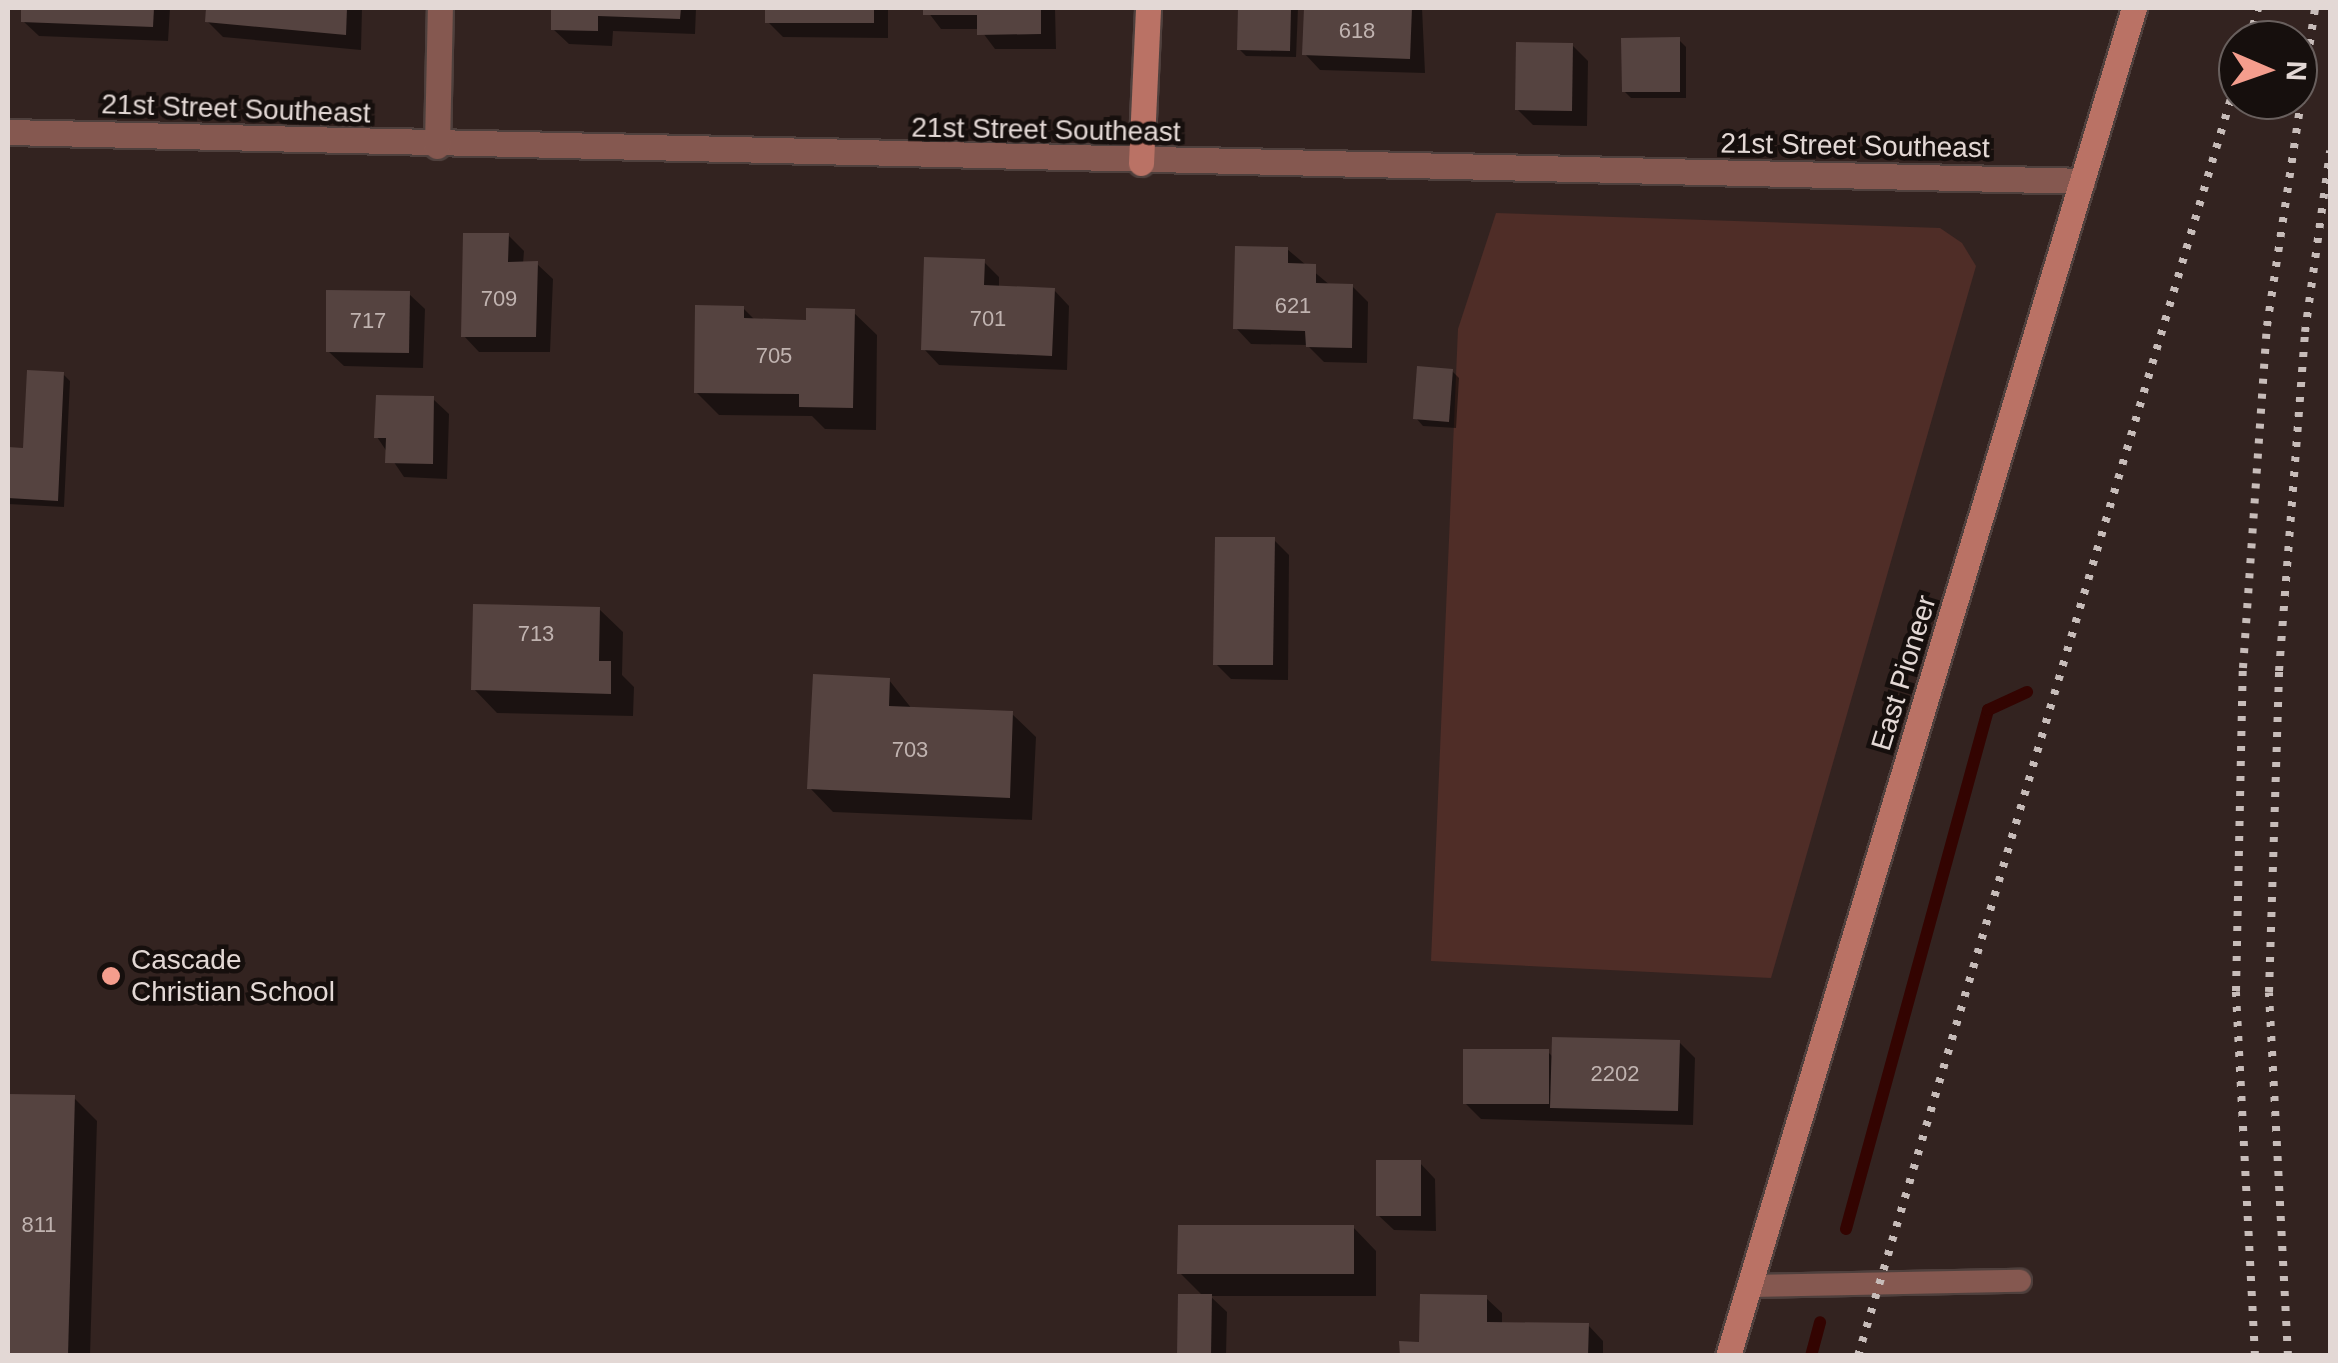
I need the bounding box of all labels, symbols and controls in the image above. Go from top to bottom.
house number: 618 [1339,18,1375,44]
north arrow [2218,20,2318,120]
text: N [2281,60,2312,82]
street label: 21st Street Southeast [101,88,371,130]
street label: 21st Street Southeast [911,111,1181,149]
street label: 21st Street Southeast [1720,127,1990,165]
house number: 709 [481,286,517,312]
house number: 621 [1275,293,1311,319]
house number: 701 [970,306,1006,332]
house number: 717 [350,308,386,334]
house number: 705 [756,343,792,369]
street label: East Pioneer [1864,591,1944,755]
house number: 713 [518,621,554,647]
house number: 703 [892,737,928,763]
place label: Cascade Christian School [131,943,335,1009]
marker: Cascade Christian School [100,965,122,987]
house number: 2202 [1591,1061,1639,1087]
house number: 811 [21,1212,57,1238]

